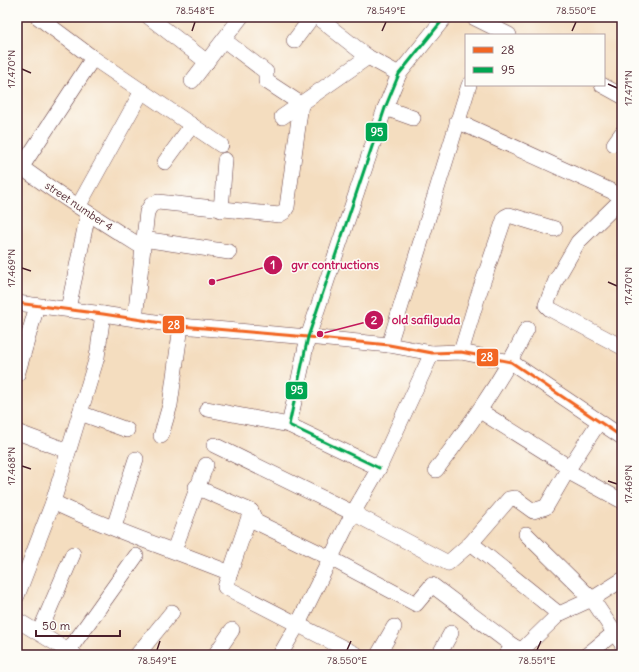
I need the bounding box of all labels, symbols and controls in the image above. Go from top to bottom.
text: 78.548°E [175,4,215,17]
text: 78.549°E [366,4,406,17]
text: 78.550°E [556,4,596,17]
legend [465,34,605,86]
text: 28 [501,42,515,57]
text: 17.470°N [5,50,18,88]
text: 95 [501,62,515,77]
text: 17.471°N [622,70,635,106]
line badge: 95 [365,122,388,142]
text: 95 [371,125,383,139]
street label: street number 4 [42,178,116,234]
text: 17.469°N [5,249,18,287]
callout: gvr contructions [263,253,387,277]
text: 1 [271,257,275,272]
text: gvr contructions [291,257,379,273]
text: 17.470°N [622,267,635,305]
callout: old safilguda [364,308,468,332]
text: 2 [371,312,378,327]
text: old safilguda [392,312,460,328]
line badge: 28 [162,315,185,334]
text: 28 [168,318,180,332]
line badge: 28 [476,348,499,367]
text: 28 [481,350,493,364]
line badge: 95 [285,381,308,400]
text: 95 [291,383,303,397]
text: 17.468°N [5,447,18,485]
text: 17.469°N [622,465,635,503]
scale bar [36,612,120,638]
text: 50 m [42,618,71,633]
text: 78.549°E [137,654,177,667]
text: 78.550°E [327,654,367,667]
text: 78.551°E [518,654,556,667]

